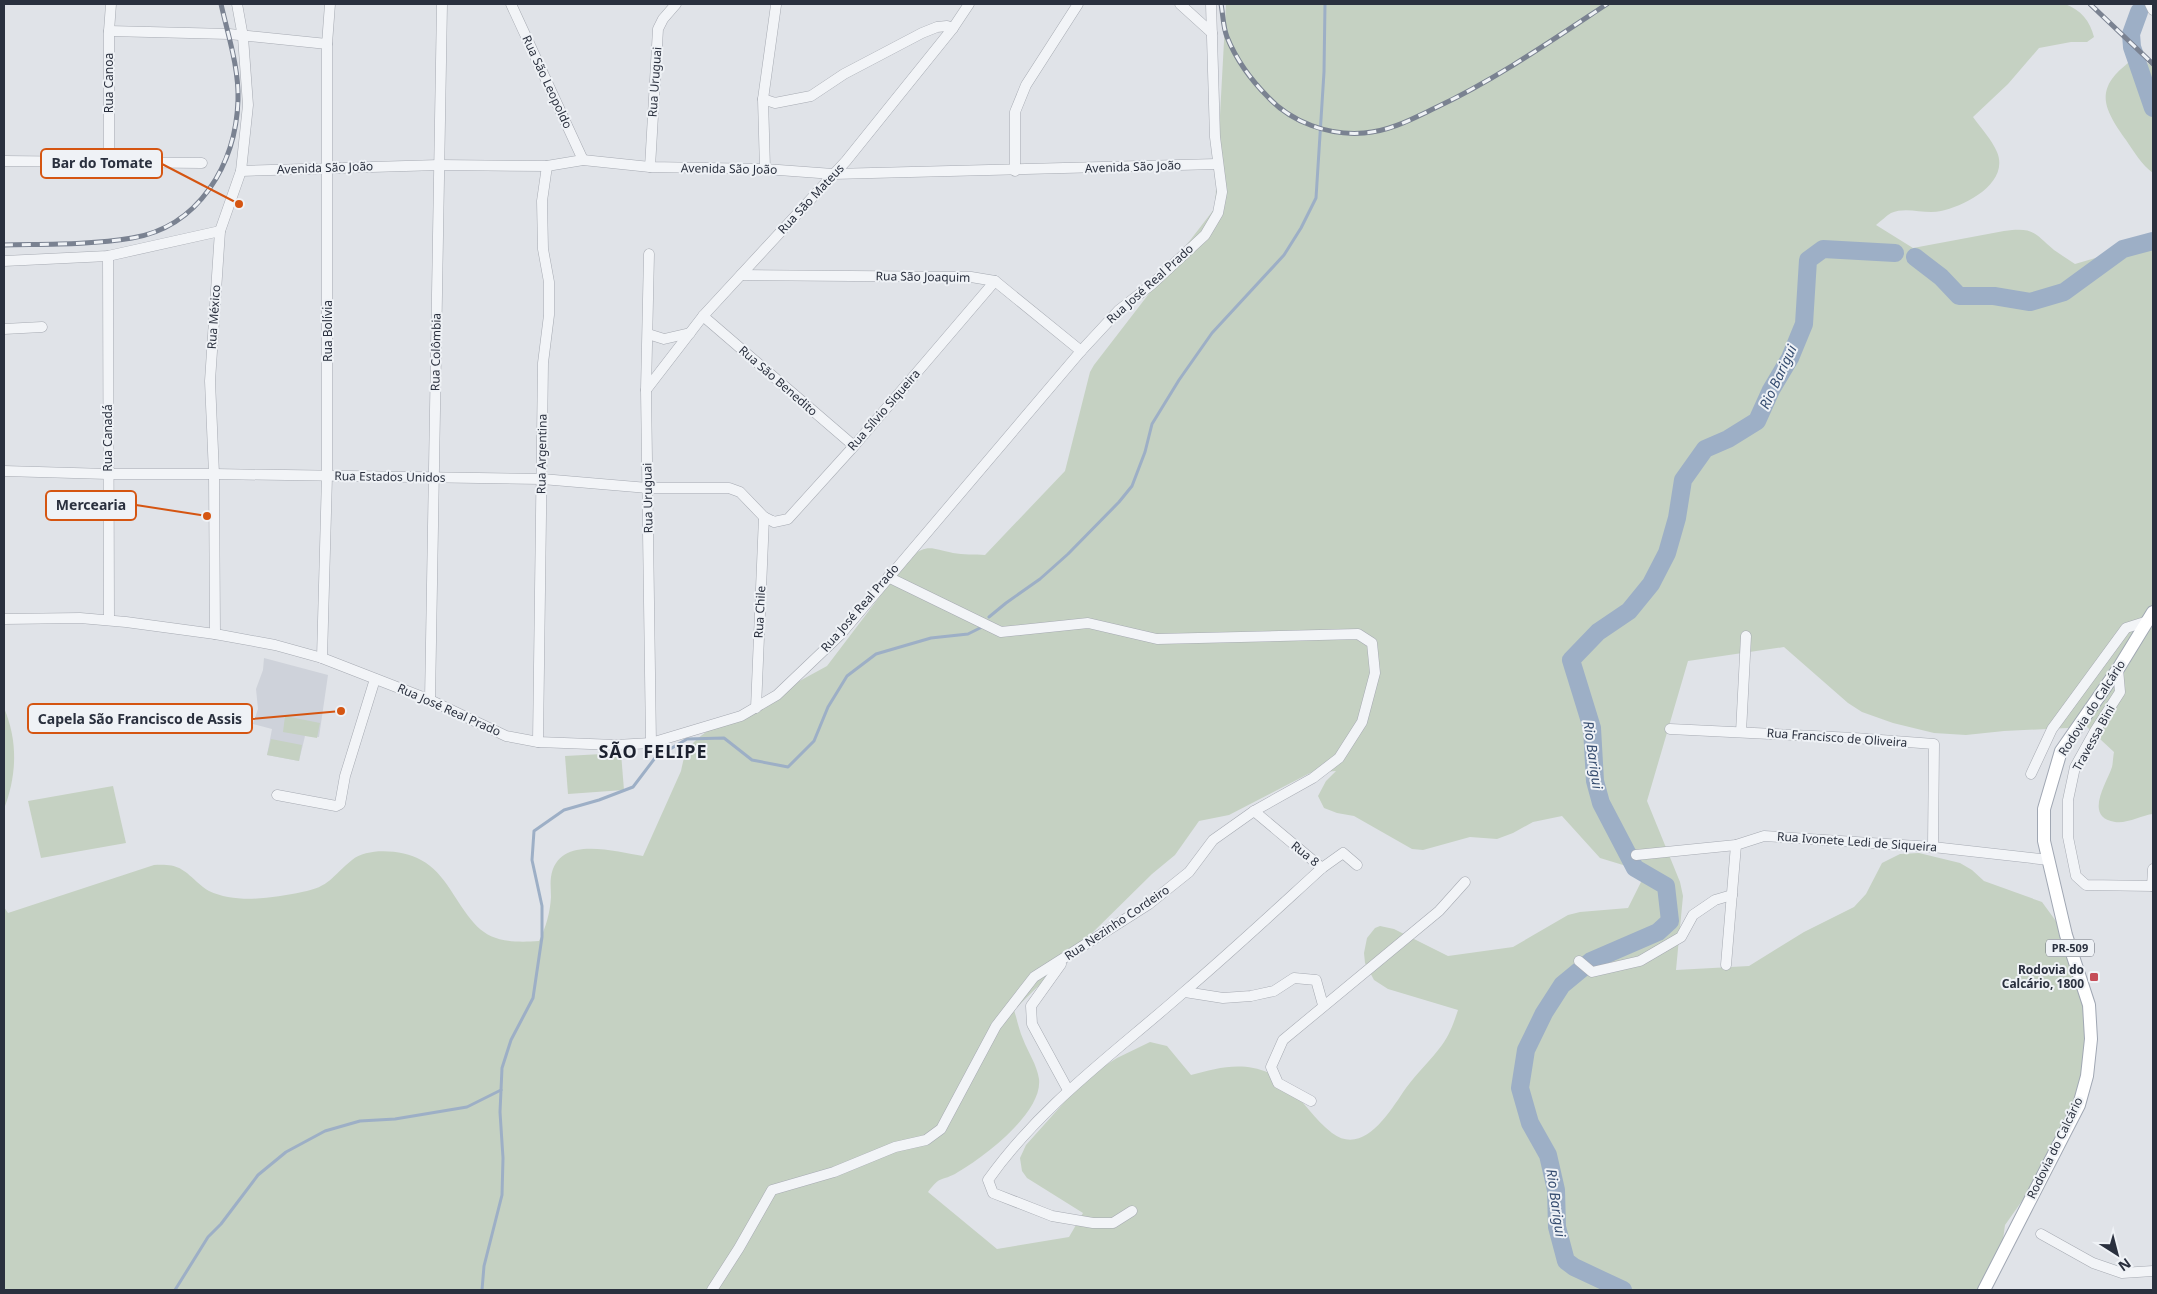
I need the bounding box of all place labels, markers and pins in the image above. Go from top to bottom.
callout: Bar do Tomate [41,149,162,178]
callout: Mercearia [46,491,136,520]
callout: Capela São Francisco de Assis [28,704,252,733]
place label: Rodovia do Calcário, 1800 [2002,961,2084,992]
marker: Rodovia do Calcário, 1800 [2088,971,2100,983]

